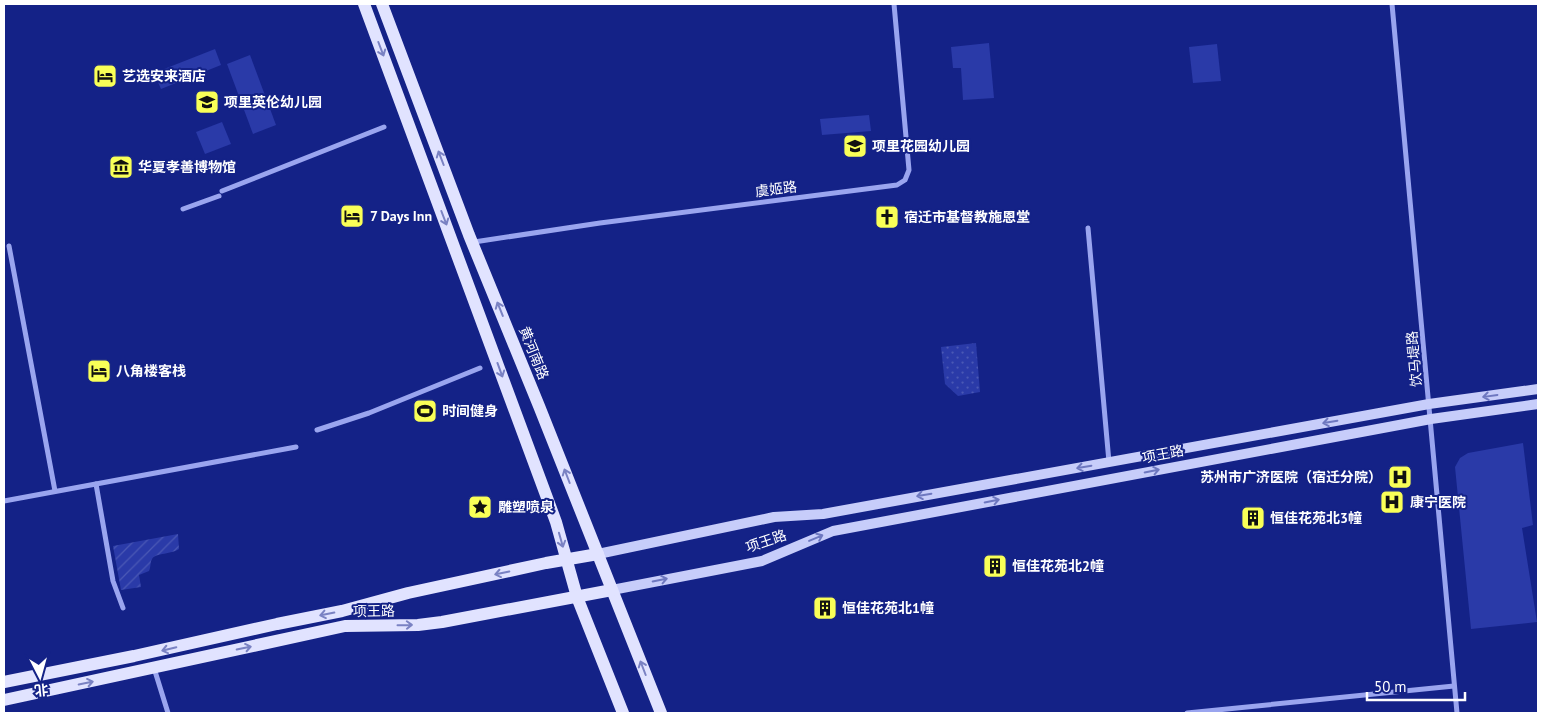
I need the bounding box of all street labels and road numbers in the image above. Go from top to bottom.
street label: 虞姬路 [754,178,798,200]
street label: 黄河南路 [515,324,553,382]
street label: 饮马堤路 [1403,330,1425,388]
street label: 项王路 [1141,441,1185,467]
street label: 项王路 [743,526,789,556]
street label: 项王路 [353,602,395,620]

